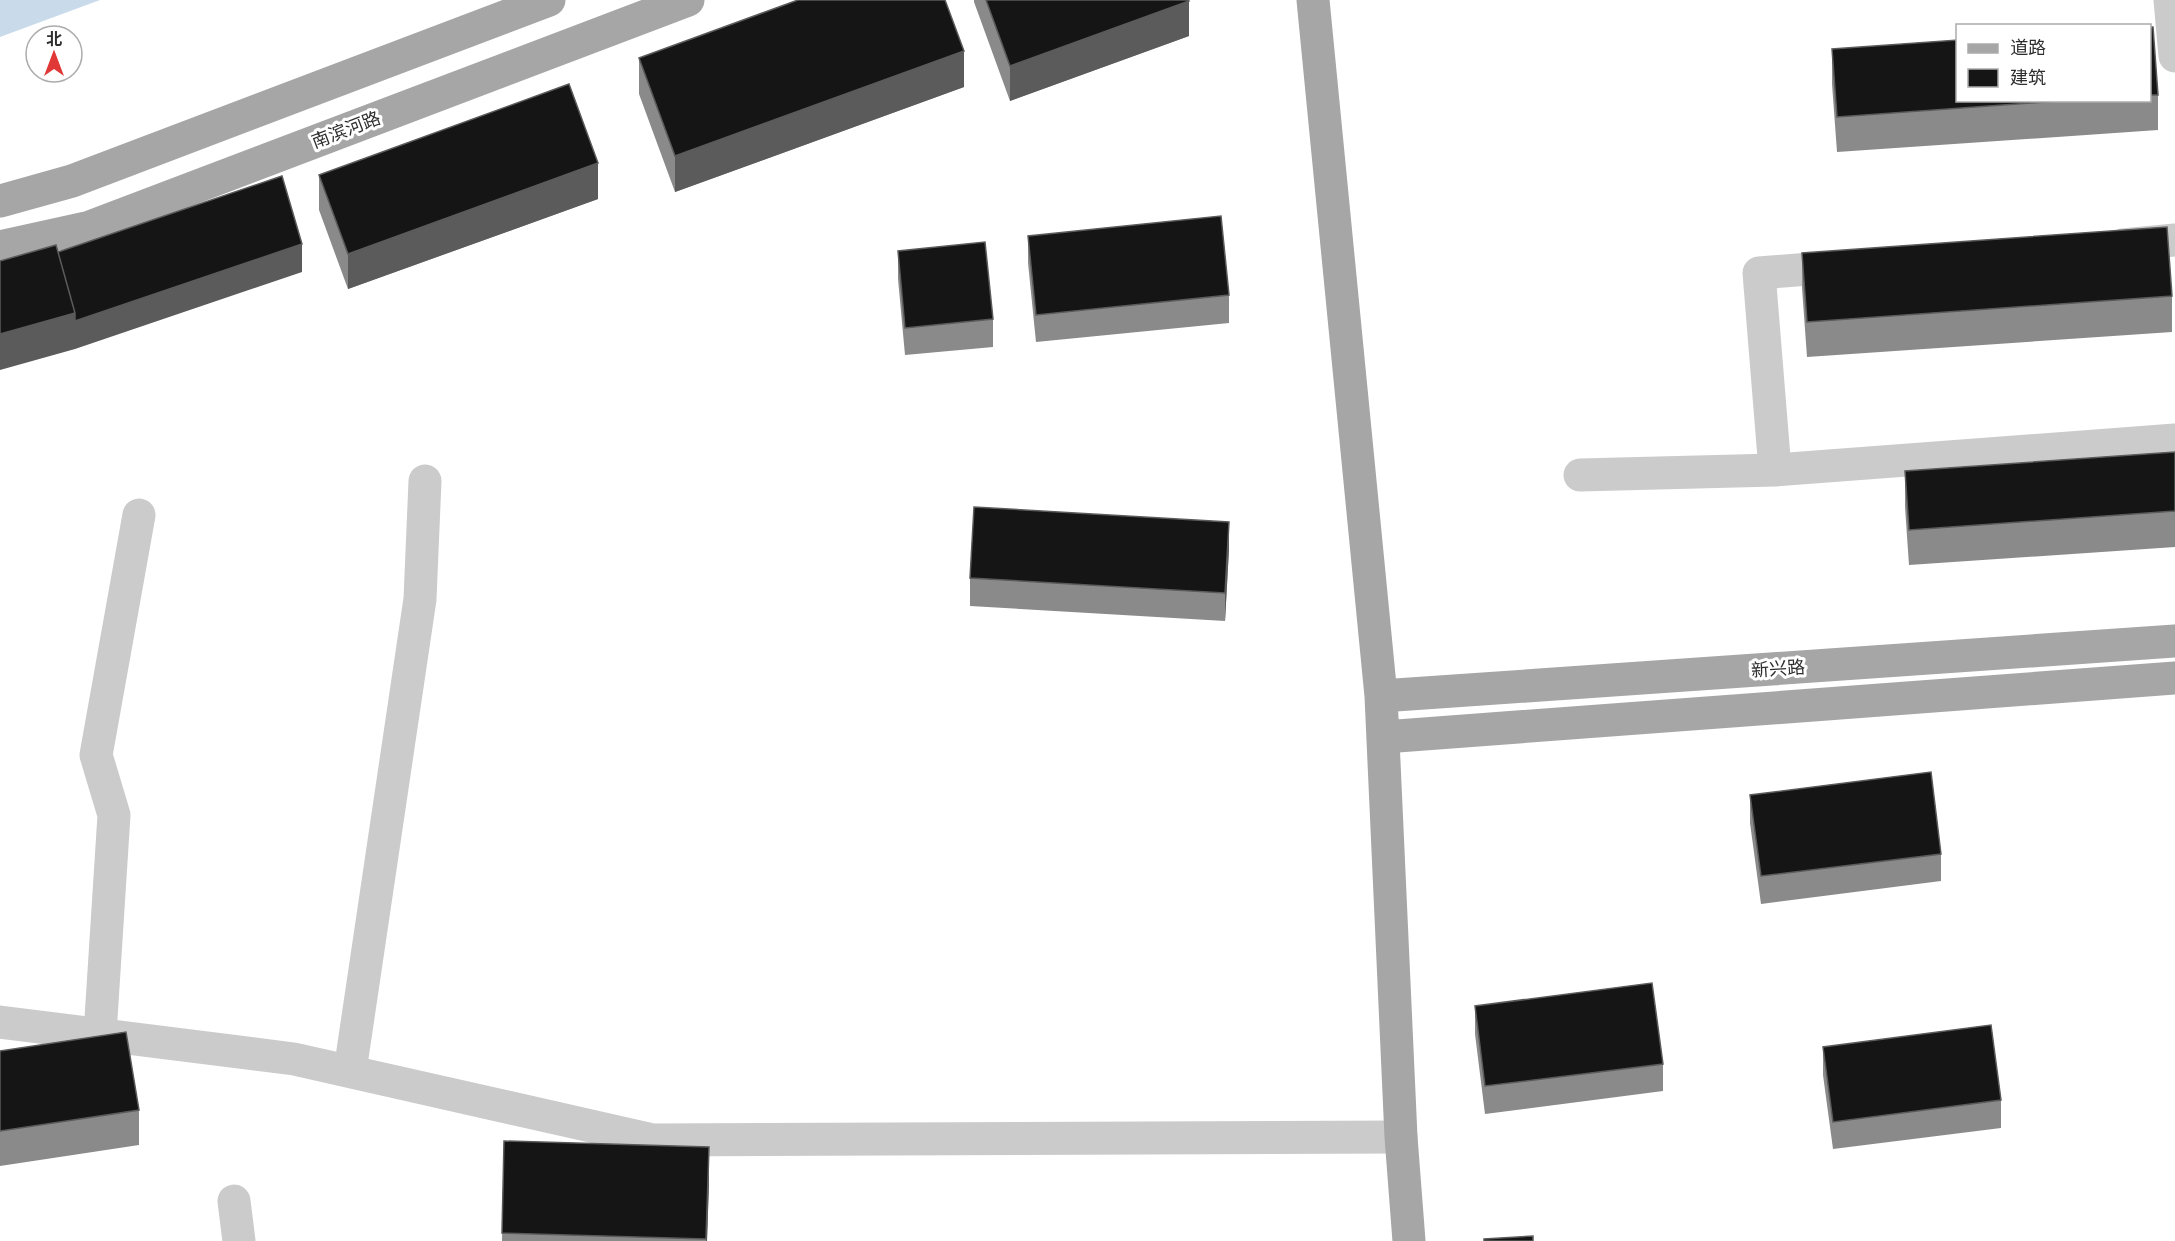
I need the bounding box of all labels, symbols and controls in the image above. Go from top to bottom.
north arrow [24,24,84,84]
legend [1956,24,2151,102]
text: 北 [46,30,62,49]
text: 道路 [2010,37,2046,58]
text: 建筑 [2010,67,2046,88]
street label: 南滨河路 [308,107,383,152]
street label: 新兴路 [1750,656,1806,681]

